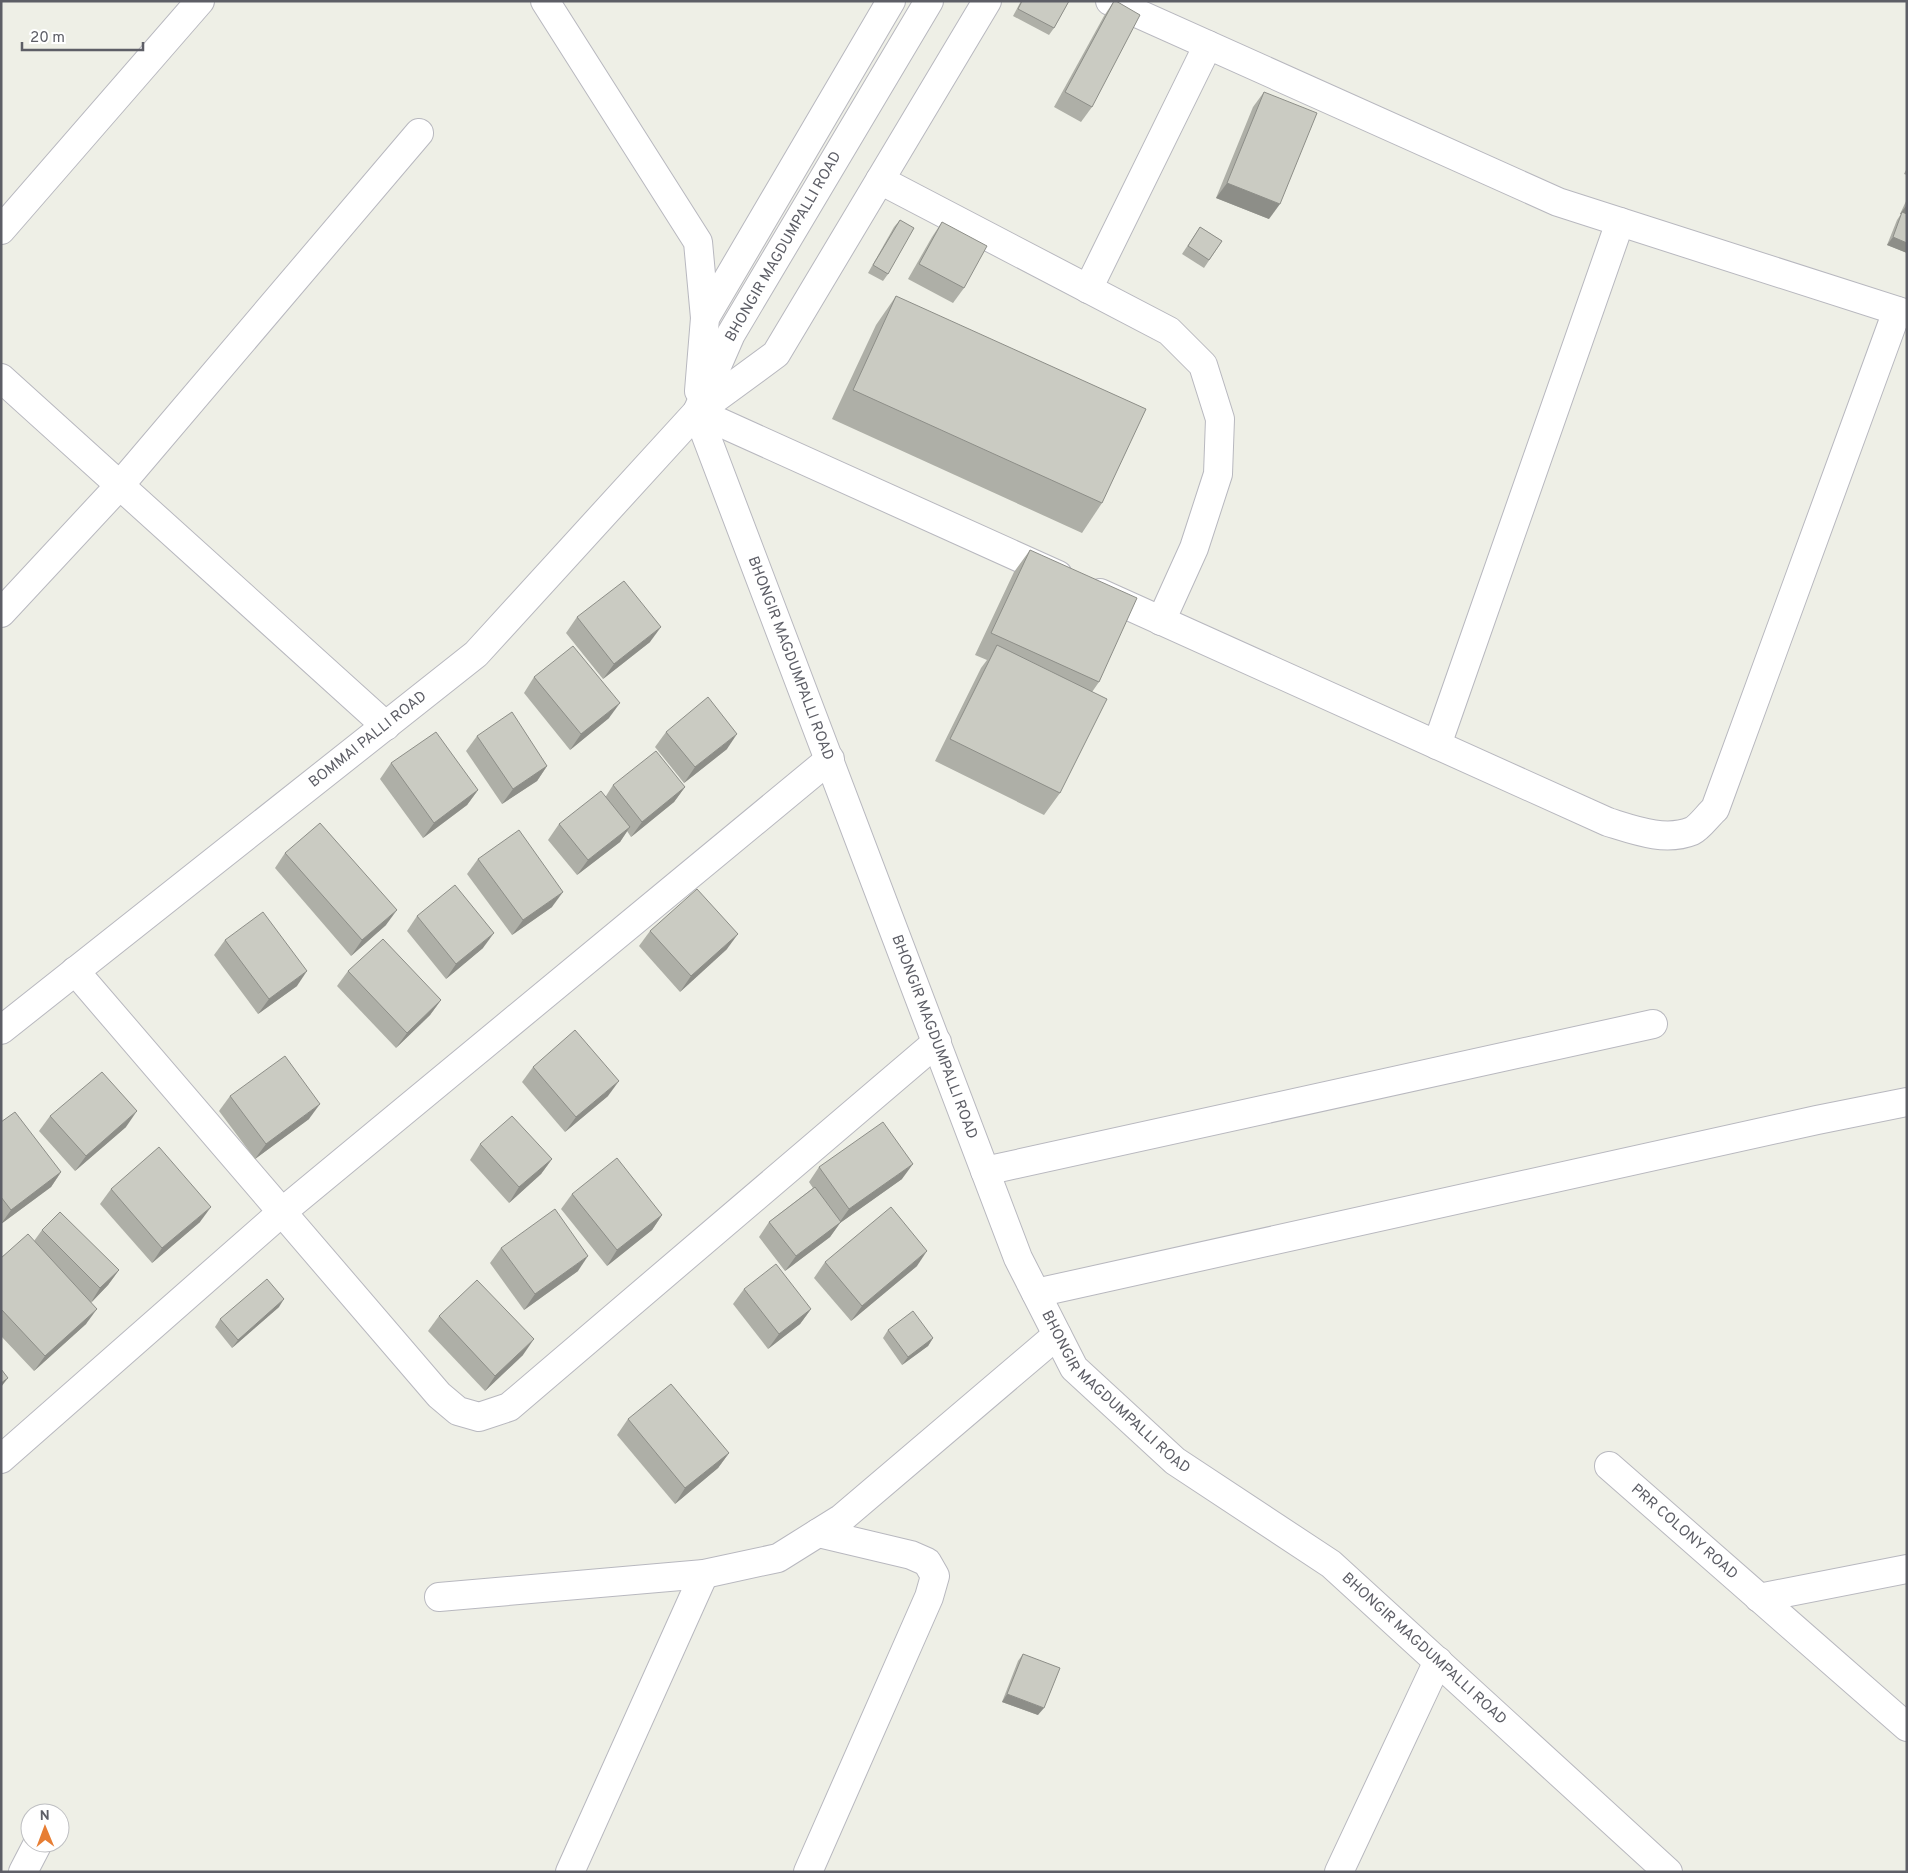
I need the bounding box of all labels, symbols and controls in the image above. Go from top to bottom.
scale bar [22,20,144,52]
text: 20 m [30,29,65,48]
street label: BHONGIR MAGDUMPALLI ROAD [722,148,846,346]
street label: BHONGIR MAGDUMPALLI ROAD [743,554,838,763]
street label: BOMMAI PALLI ROAD [305,687,431,792]
street label: BHONGIR MAGDUMPALLI ROAD [887,932,981,1142]
street label: BHONGIR MAGDUMPALLI ROAD [1037,1307,1194,1478]
street label: PRR COLONY ROAD [1627,1480,1742,1584]
street label: BHONGIR MAGDUMPALLI ROAD [1338,1569,1510,1729]
north arrow [20,1803,70,1853]
text: N [40,1808,50,1825]

